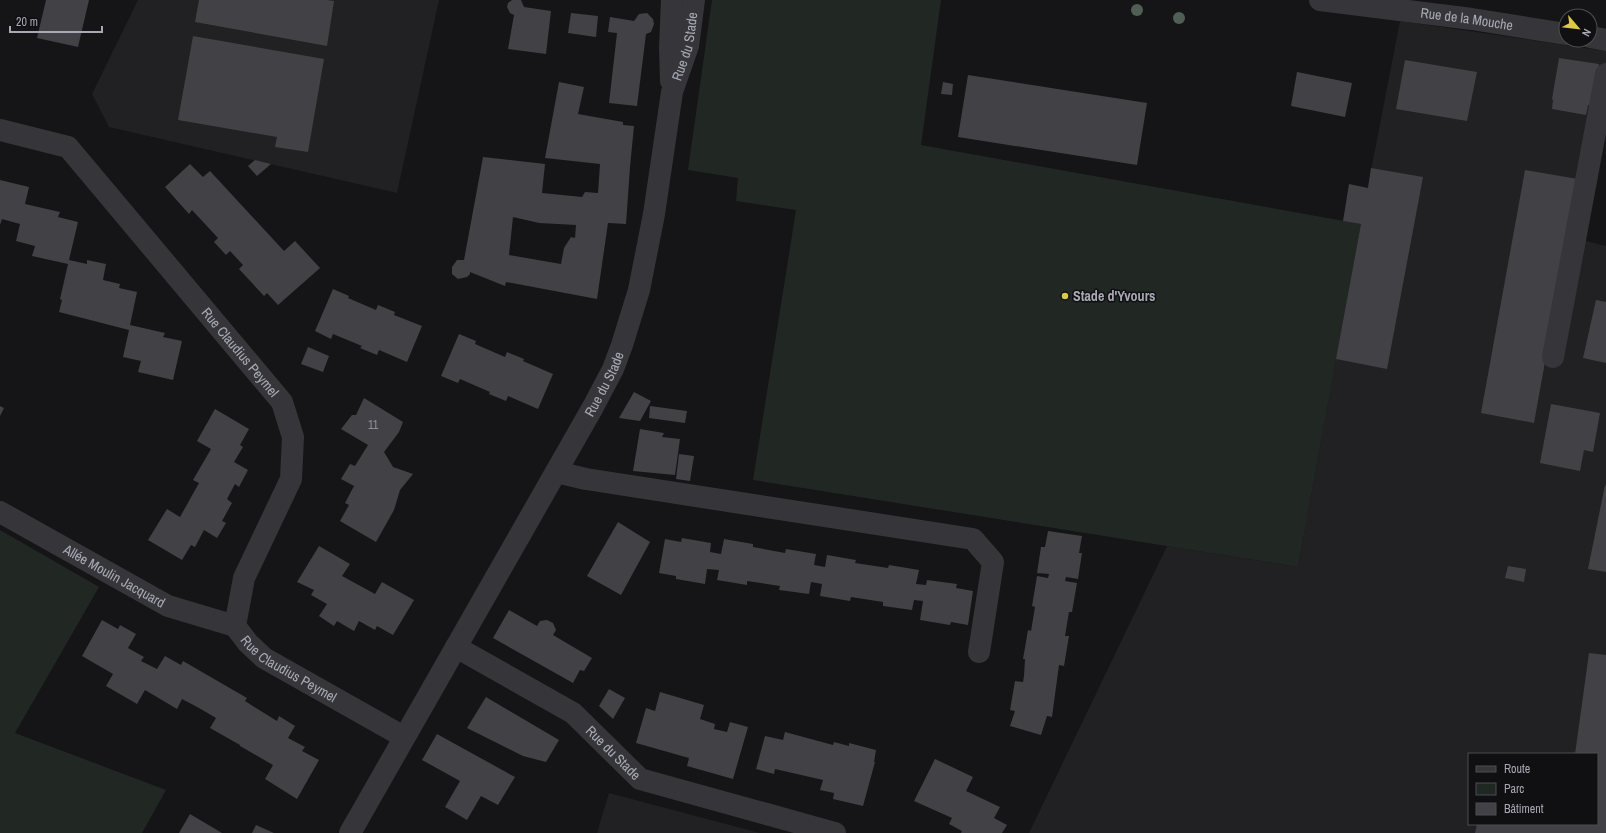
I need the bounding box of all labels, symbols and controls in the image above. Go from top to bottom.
street label: Rue de la Mouche [1419,4,1514,34]
scale bar [10,8,102,34]
north arrow [1558,8,1598,48]
street label: Rue du Stade [668,11,701,83]
text: 20 m [16,14,38,30]
text: N [1579,27,1595,39]
place label: Stade d'Yvours [1073,287,1156,305]
marker: Stade d'Yvours [1060,291,1070,301]
street label: Rue Claudius Peymel [198,304,283,401]
street label: Rue du Stade [580,349,628,420]
house number: 11 [368,417,379,433]
street label: Allée Moulin Jacquard [59,540,168,612]
street label: Rue Claudius Peymel [237,632,340,706]
street label: Rue du Stade [582,722,645,784]
legend [1468,753,1598,825]
text: Route [1504,761,1530,777]
text: Parc [1504,781,1524,797]
text: Bâtiment [1504,801,1544,817]

